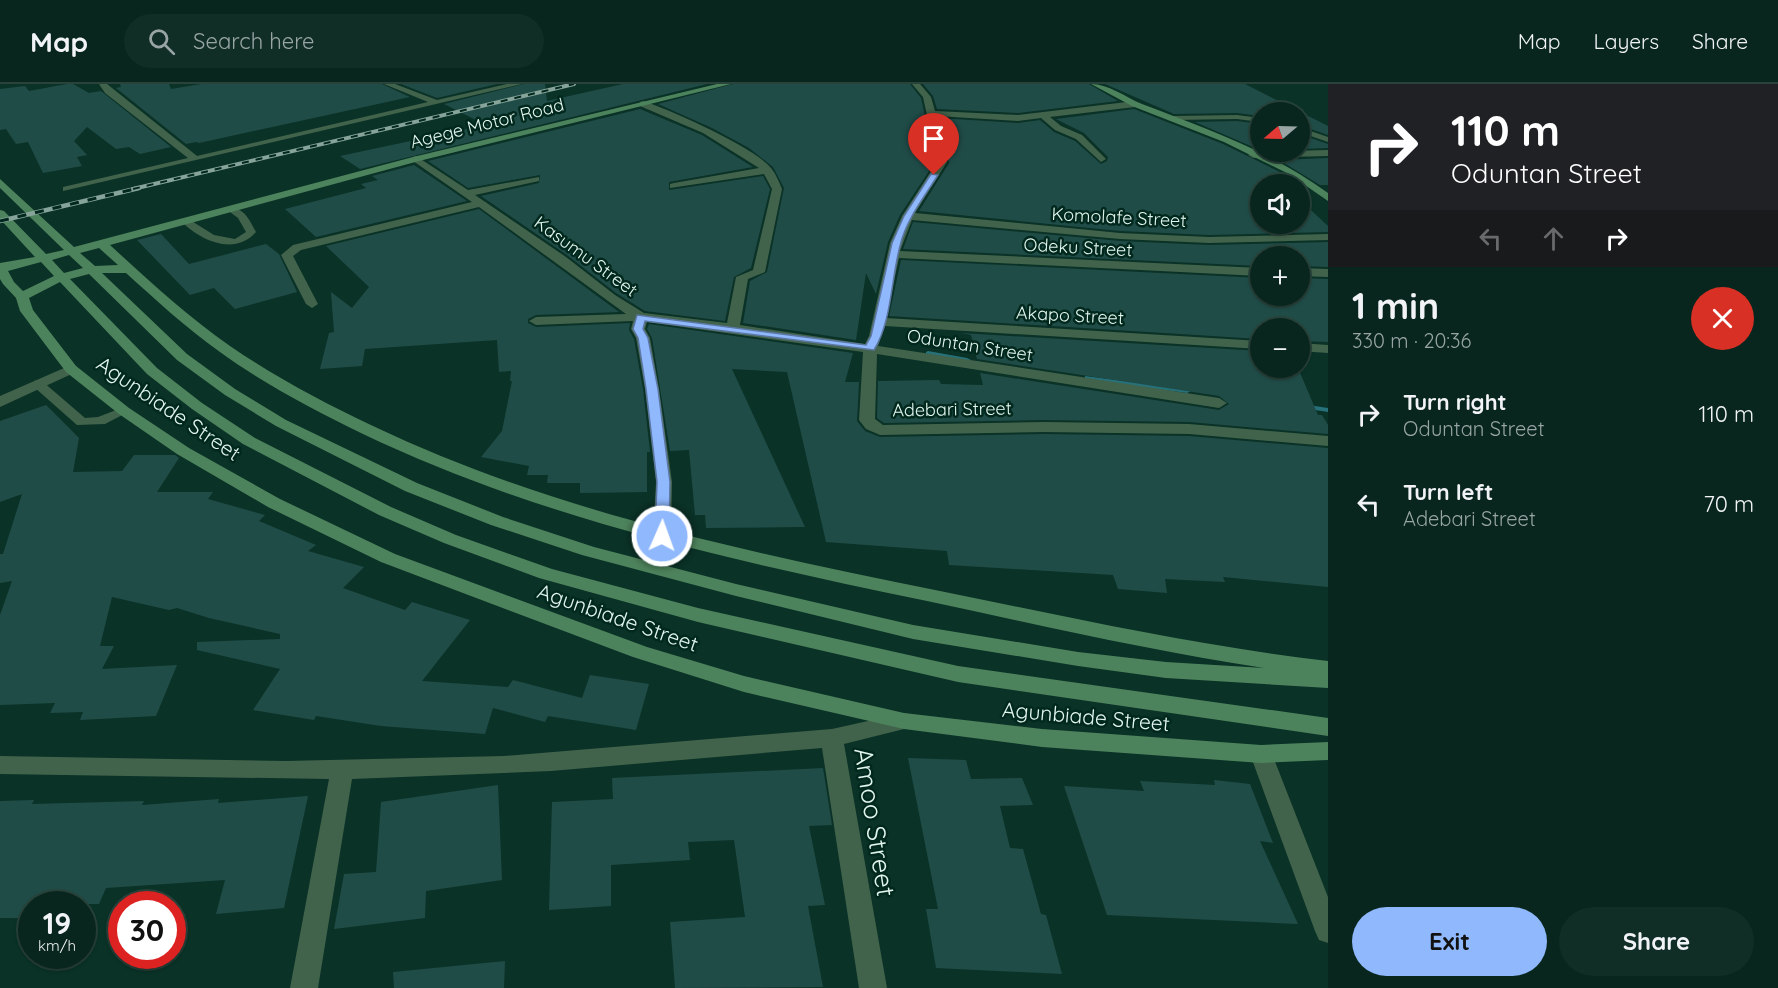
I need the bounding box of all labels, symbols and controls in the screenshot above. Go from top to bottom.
search box [124,14,544,68]
text: Map [30,24,88,59]
icon: search [145,25,178,58]
text: Search here [193,27,315,55]
text: Map [1518,28,1561,54]
text: Layers [1594,28,1659,54]
text: Share [1692,28,1748,54]
street label: Agege Motor Road [408,93,566,153]
north arrow [1250,102,1310,162]
map controls [1250,102,1310,378]
text: 110 m [1451,104,1560,157]
icon: right [1352,108,1430,186]
pin [908,113,959,175]
icon: arrive [917,122,950,155]
text: Oduntan Street [1451,156,1642,190]
button: sound [1250,174,1310,234]
street label: Komolafe Street [1051,202,1187,232]
street label: Kasumu Street [530,211,642,301]
icon: left [1474,222,1507,255]
icon: ahead [1537,222,1570,255]
icon: right [1600,222,1633,255]
street label: Odeku Street [1023,233,1133,261]
button: + [1250,246,1310,306]
text: 1 min [1352,283,1439,328]
button: close [1691,287,1754,350]
street label: Akapo Street [1015,301,1125,329]
button: − [1250,318,1310,378]
street label: Oduntan Street [905,324,1035,366]
text: 330 m · 20:36 [1352,328,1471,353]
street label: Agunbiade Street [92,350,246,466]
text: Turn right [1403,388,1507,416]
street label: Adebari Street [892,396,1012,422]
icon: right [1352,398,1385,431]
text: 110 m [1699,400,1754,428]
text: Oduntan Street [1403,416,1544,441]
text: Turn left [1403,478,1493,506]
icon: left [1352,488,1385,521]
text: 70 m [1704,490,1754,518]
position arrow [630,504,694,568]
text: Adebari Street [1403,506,1536,531]
street label: Agunbiade Street [534,577,702,657]
street label: Agunbiade Street [1001,696,1171,736]
street label: Amoo Street [847,745,903,899]
speed limit sign: 30 [108,891,186,969]
text: 19 [43,904,71,942]
button: Exit [1352,907,1547,976]
button: Share [1559,907,1754,976]
text: km/h [38,936,76,955]

